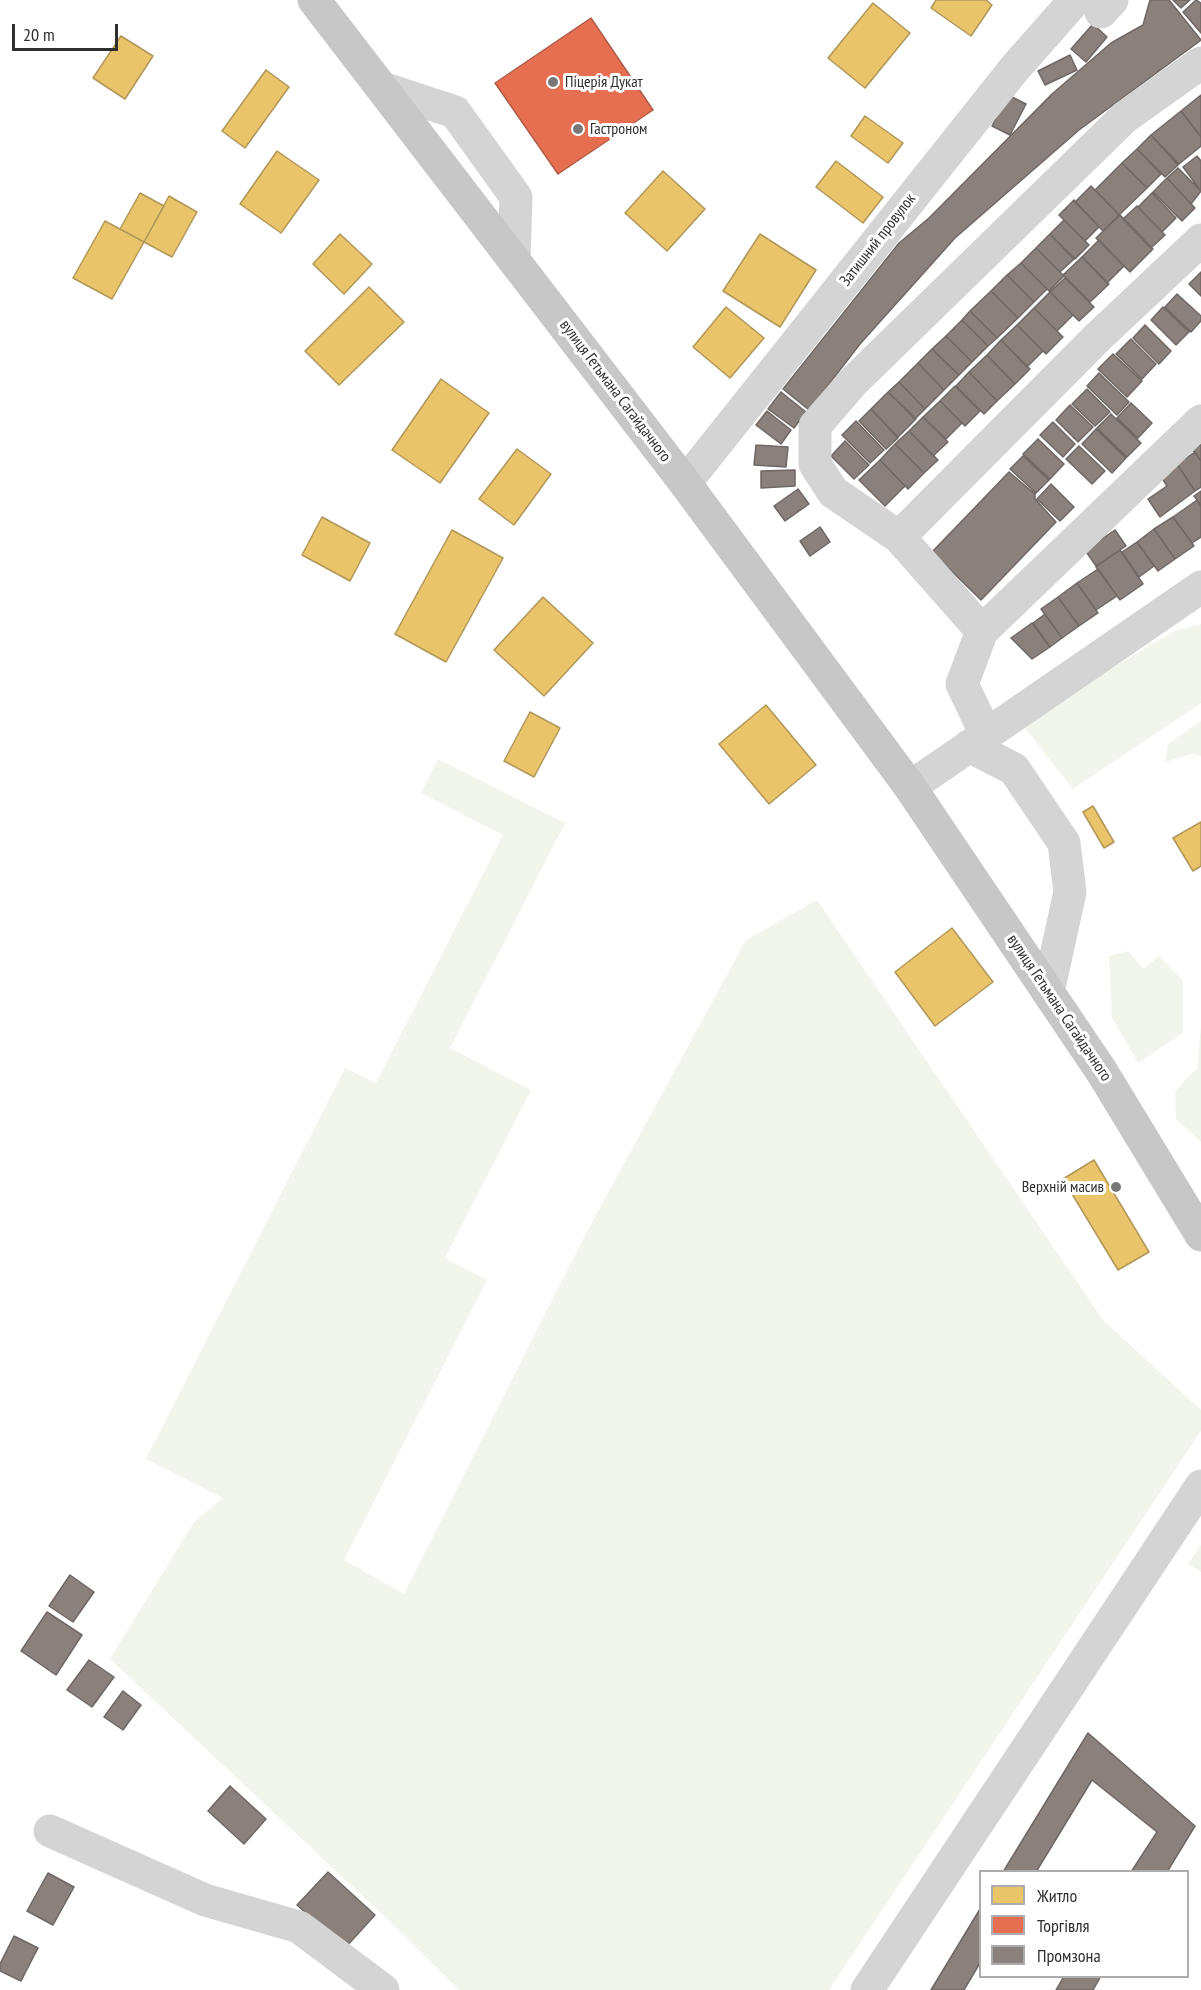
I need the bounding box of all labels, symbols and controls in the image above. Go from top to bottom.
scale bar [15,12,122,50]
text: 20 m [23,23,55,46]
place label: Піцерія Дукат [565,72,643,92]
marker: Піцерія Дукат [546,75,560,89]
place label: Гастроном [590,119,647,139]
marker: Гастроном [571,122,585,136]
street label: Затишний провулок [836,190,920,290]
street label: вулиця Гетьмана Сагайдачного [555,316,675,466]
street label: вулиця Гетьмана Сагайдачного [1003,931,1115,1085]
place label: Верхній масив [1022,1177,1104,1197]
marker: Верхній масив [1109,1180,1123,1194]
legend [979,1870,1189,1978]
text: Житло [1037,1884,1077,1907]
text: Торгівля [1037,1914,1090,1937]
text: Промзона [1037,1944,1101,1967]

